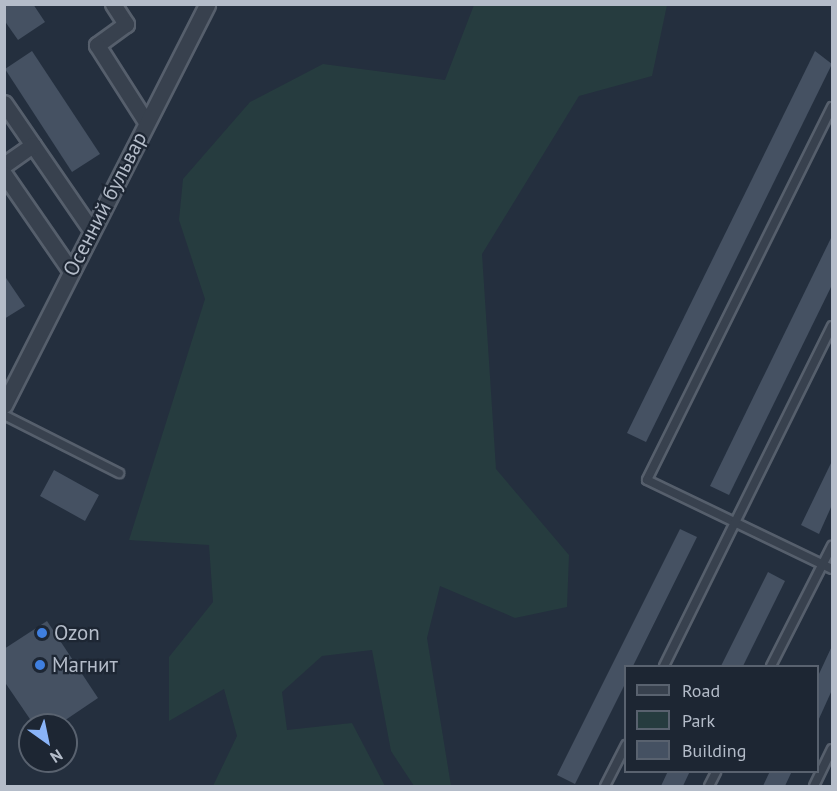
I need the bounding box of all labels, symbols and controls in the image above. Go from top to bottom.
street label: Осенний бульвар [58,128,152,280]
place label: Ozon [54,620,100,646]
marker: Ozon [35,626,49,640]
place label: Магнит [52,652,118,678]
marker: Магнит [33,658,47,672]
legend [624,665,819,773]
text: Road [682,679,720,702]
text: Park [682,709,715,732]
north arrow [18,713,78,773]
text: Building [682,739,746,762]
text: N [47,745,67,768]

